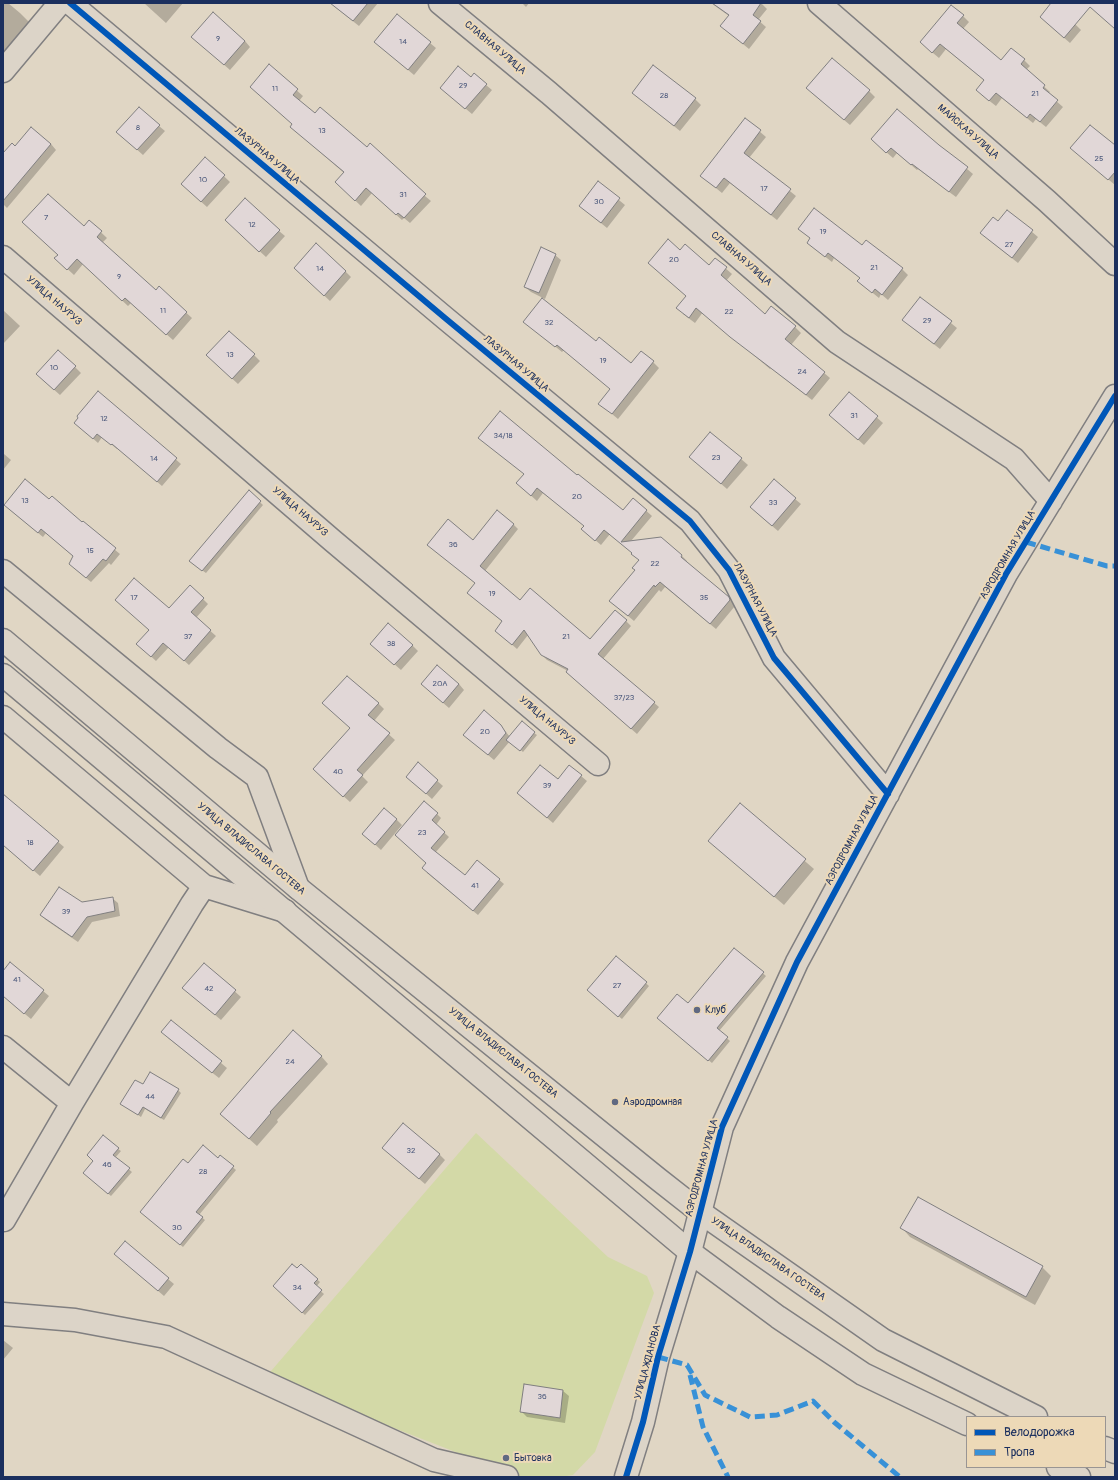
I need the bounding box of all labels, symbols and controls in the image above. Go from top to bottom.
street label: СЛАВНАЯ УЛИЦА [462,19,528,77]
house number: 9 [216,34,220,44]
house number: 14 [399,37,407,47]
house number: 29 [459,81,467,91]
house number: 11 [272,84,278,94]
house number: 21 [1031,89,1039,99]
house number: 28 [660,91,668,101]
street label: МАЙСКАЯ УЛИЦА [935,102,1001,162]
house number: 8 [136,123,140,133]
street label: ЛАЗУРНАЯ УЛИЦА [232,125,302,187]
house number: 13 [318,126,326,136]
house number: 25 [1095,154,1103,164]
house number: 10 [199,175,207,185]
house number: 17 [760,184,768,194]
house number: 31 [399,190,407,200]
house number: 30 [594,197,604,207]
house number: 7 [44,213,48,223]
house number: 12 [248,220,256,230]
house number: 19 [819,227,827,237]
street label: СЛАВНАЯ УЛИЦА [708,229,774,289]
house number: 27 [1005,240,1013,250]
house number: 20 [669,255,679,265]
house number: 21 [870,263,878,273]
house number: 14 [316,264,324,274]
house number: 9 [117,272,121,282]
street label: УЛИЦА НАУРУЗ [24,274,84,328]
house number: 11 [160,306,166,316]
house number: 22 [725,307,733,317]
house number: 29 [923,316,931,326]
house number: 32 [545,318,553,328]
street label: ЛАЗУРНАЯ УЛИЦА [481,333,551,395]
house number: 13 [226,350,234,360]
house number: 19 [599,356,607,366]
house number: 10 [50,363,58,373]
house number: 24 [797,367,807,377]
house number: 31 [850,411,858,421]
house number: 12 [100,414,108,424]
house number: 34/18 [493,431,513,441]
house number: 23 [712,453,720,463]
house number: 14 [150,454,158,464]
street label: УЛИЦА НАУРУЗ [270,485,330,539]
house number: 20 [572,492,582,502]
house number: 13 [21,496,29,506]
house number: 33 [769,498,777,508]
street label: АЭРОДРОМНАЯ УЛИЦА [978,508,1038,602]
house number: 36 [448,540,458,550]
house number: 15 [86,546,94,556]
house number: 22 [651,559,659,569]
street label: ЛАЗУРНАЯ УЛИЦА [730,561,780,639]
house number: 19 [488,589,496,599]
house number: 17 [130,593,138,603]
house number: 35 [700,593,708,603]
house number: 37 [184,632,192,642]
house number: 21 [562,632,570,642]
house number: 38 [387,639,395,649]
house number: 20А [432,679,448,689]
house number: 37/23 [614,693,634,703]
street label: УЛИЦА НАУРУЗ [517,694,577,748]
house number: 20 [480,727,490,737]
house number: 40 [333,767,343,777]
house number: 39 [543,781,551,791]
street label: АЭРОДРОМНАЯ УЛИЦА [823,793,881,887]
street label: УЛИЦА ВЛАДИСЛАВА ГОСТЕВА [195,800,307,898]
house number: 23 [418,828,426,838]
house number: 18 [26,838,34,848]
house number: 41 [471,881,479,891]
house number: 39 [62,907,70,917]
house number: 41 [13,975,21,985]
house number: 27 [613,981,621,991]
house number: 42 [204,984,214,994]
place label: Клуб [705,1004,726,1016]
street label: УЛИЦА ВЛАДИСЛАВА ГОСТЕВА [446,1005,560,1101]
marker: Клуб [692,1005,702,1015]
house number: 24 [285,1057,295,1067]
house number: 44 [145,1092,155,1102]
place label: Аэродромная [623,1096,682,1108]
marker: Аэродромная [610,1097,620,1107]
street label: АЭРОДРОМНАЯ УЛИЦА [683,1118,721,1218]
house number: 32 [407,1146,415,1156]
house number: 46 [102,1160,112,1170]
house number: 28 [199,1167,207,1177]
street label: УЛИЦА ВЛАДИСЛАВА ГОСТЕВА [708,1215,828,1303]
house number: 30 [172,1223,182,1233]
house number: 34 [292,1283,302,1293]
street label: УЛИЦА ЖДАНОВА [632,1323,664,1401]
house number: 36 [537,1392,547,1402]
legend [966,1416,1106,1468]
text: Велодорожка [1004,1425,1075,1440]
text: Тропа [1004,1445,1034,1460]
place label: Бытовка [514,1452,552,1464]
marker: Бытовка [501,1453,511,1463]

